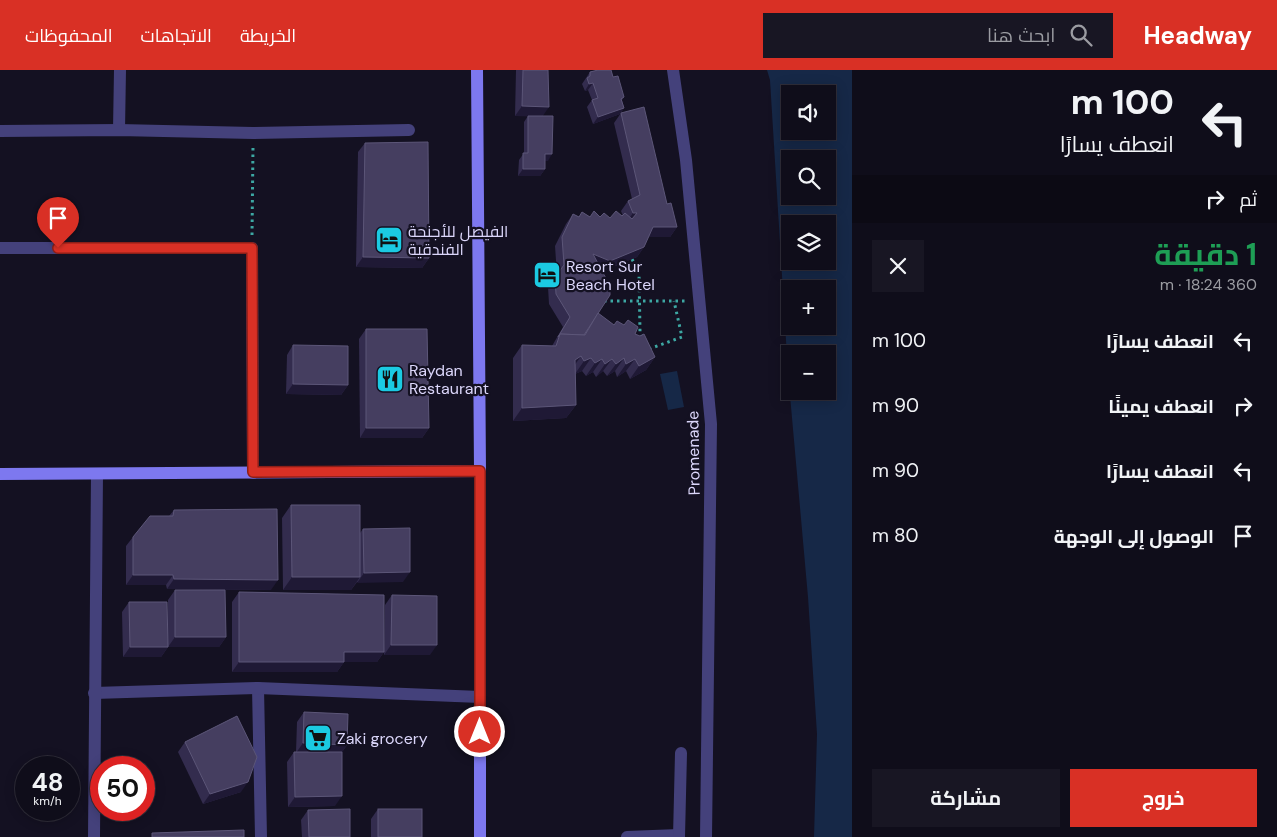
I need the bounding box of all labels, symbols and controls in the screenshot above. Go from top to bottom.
search box [763,13,1113,58]
text: Headway [1143,20,1252,51]
icon: search [1067,21,1095,49]
text: ابحث هنا [987,23,1055,48]
text: المحفوظات [25,24,113,48]
text: الاتجاهات [141,24,212,48]
text: الخريطة [240,24,296,48]
text: 100 m [1071,79,1174,125]
map controls [781,85,836,400]
button: sound [781,85,836,140]
icon: left [1192,90,1257,155]
text: انعطف يسارًا [1060,130,1174,159]
button: search [781,150,836,205]
icon: right [1201,185,1229,213]
text: ثم [1239,187,1257,212]
pin [37,197,79,248]
icon: arrive [44,204,72,232]
button: layers [781,215,836,270]
place label: الفيصل للأجنحة الفندقية [408,221,508,260]
hotel icon: الفيصل للأجنحة الفندقية [374,225,404,255]
text: 1 دقيقة [1154,235,1257,274]
button: close [872,240,924,292]
place label: Resort Sur Beach Hotel [566,256,655,295]
hotel icon: Resort Sur Beach Hotel [532,260,562,290]
text: 360 m · 18:24 [1160,274,1257,295]
button: + [781,280,836,335]
icon: left [1229,327,1257,355]
text: 100 m [872,328,926,353]
text: انعطف يسارًا [1106,329,1214,354]
button: − [781,345,836,400]
place label: Raydan Restaurant [409,360,489,399]
restaurant icon: Raydan Restaurant [375,364,405,394]
icon: right [1229,392,1257,420]
text: 90 m [872,393,919,418]
text: انعطف يمينًا [1108,394,1214,419]
street label: Promenade [682,410,705,496]
icon: left [1229,457,1257,485]
text: 90 m [872,458,919,483]
text: انعطف يسارًا [1106,459,1214,484]
icon: arrive [1229,522,1257,550]
text: 80 m [872,523,919,548]
text: الوصول إلى الوجهة [1054,524,1214,549]
position arrow [453,705,505,757]
supermarket icon: Zaki grocery [303,723,333,753]
place label: Zaki grocery [337,728,428,749]
speed limit sign: 50 [90,756,155,821]
text: 48 [31,766,64,799]
button: مشاركة [872,769,1060,827]
button: خروج [1070,769,1257,827]
text: km/h [33,793,62,809]

